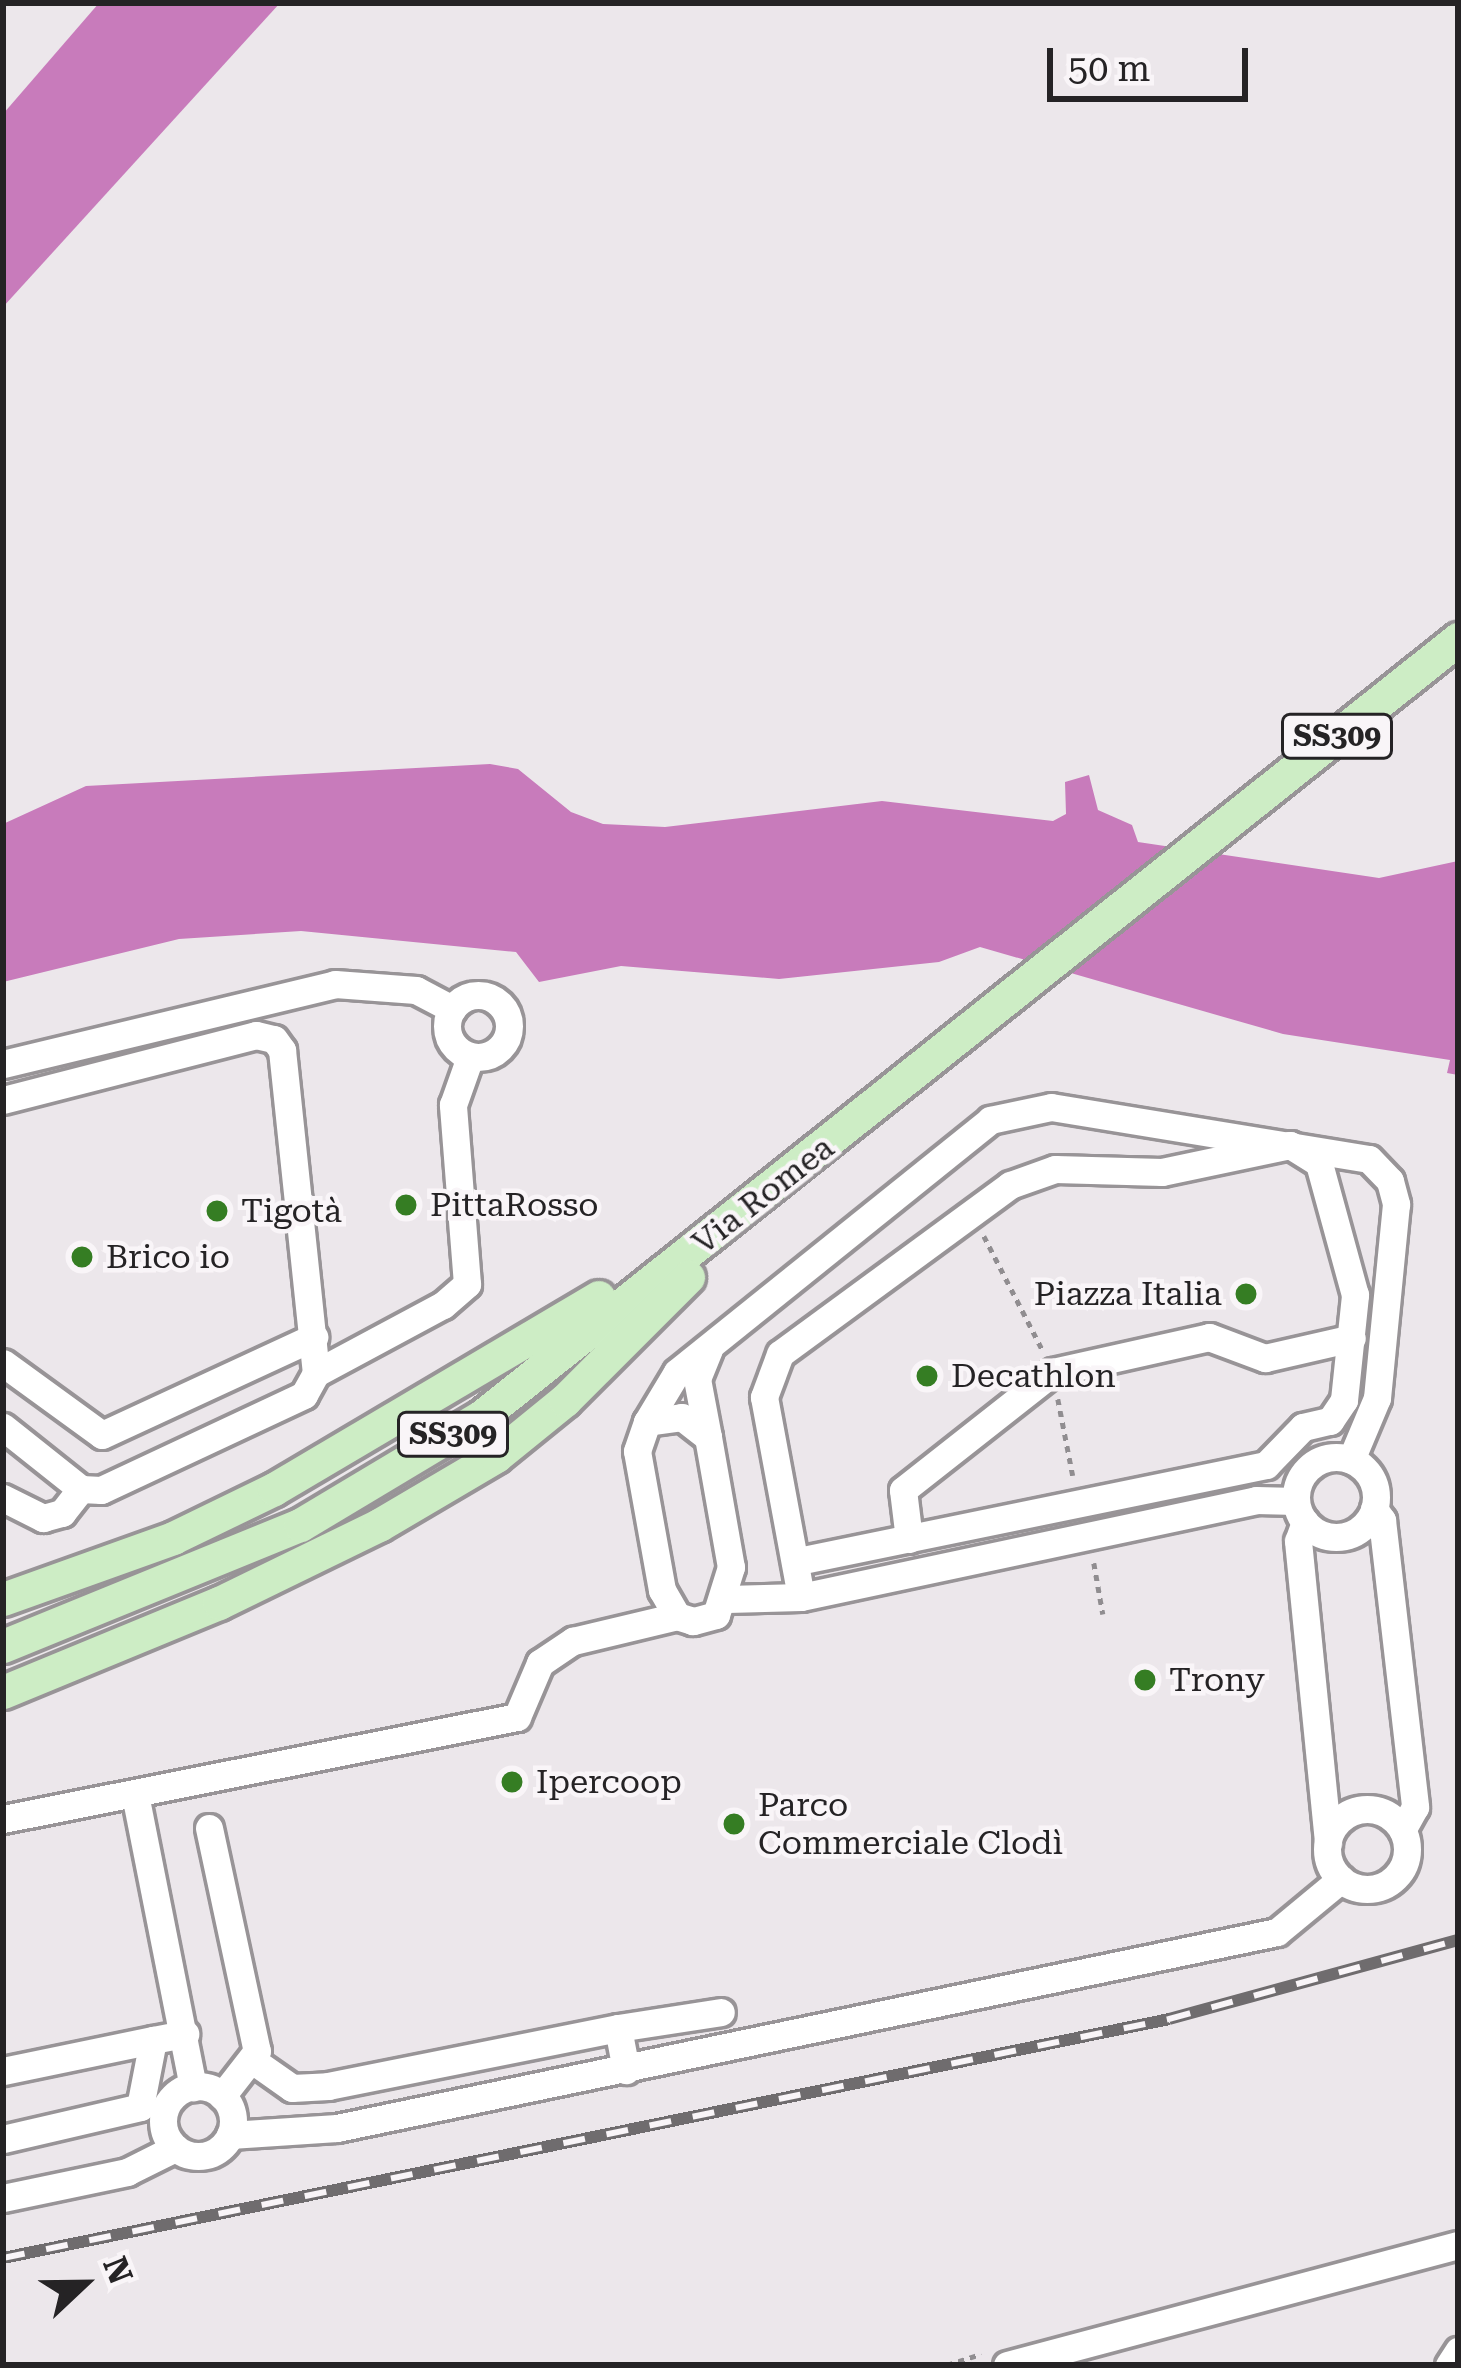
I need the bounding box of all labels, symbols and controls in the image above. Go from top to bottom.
scale bar [1053,24,1254,98]
text: 50 m [1068,48,1150,90]
road number: SS309 [1280,712,1394,760]
street label: Via Romea [684,1128,842,1262]
place label: PittaRosso [430,1185,598,1225]
place label: Tigotà [241,1191,342,1231]
marker: PittaRosso [393,1192,419,1218]
marker: Tigotà [204,1198,230,1224]
place label: Brico io [106,1237,230,1277]
marker: Brico io [69,1244,95,1270]
place label: Piazza Italia [1034,1274,1222,1314]
marker: Piazza Italia [1233,1281,1259,1307]
place label: Decathlon [951,1356,1116,1396]
marker: Decathlon [914,1363,940,1389]
road number: SS309 [396,1410,510,1458]
place label: Trony [1169,1660,1265,1700]
marker: Trony [1132,1667,1158,1693]
place label: Ipercoop [536,1762,682,1802]
marker: Ipercoop [499,1769,525,1795]
place label: Parco Commerciale Clodì [758,1785,1063,1863]
marker: Parco Commerciale Clodì [721,1811,747,1837]
north arrow [24,2224,144,2344]
text: N [95,2251,141,2289]

